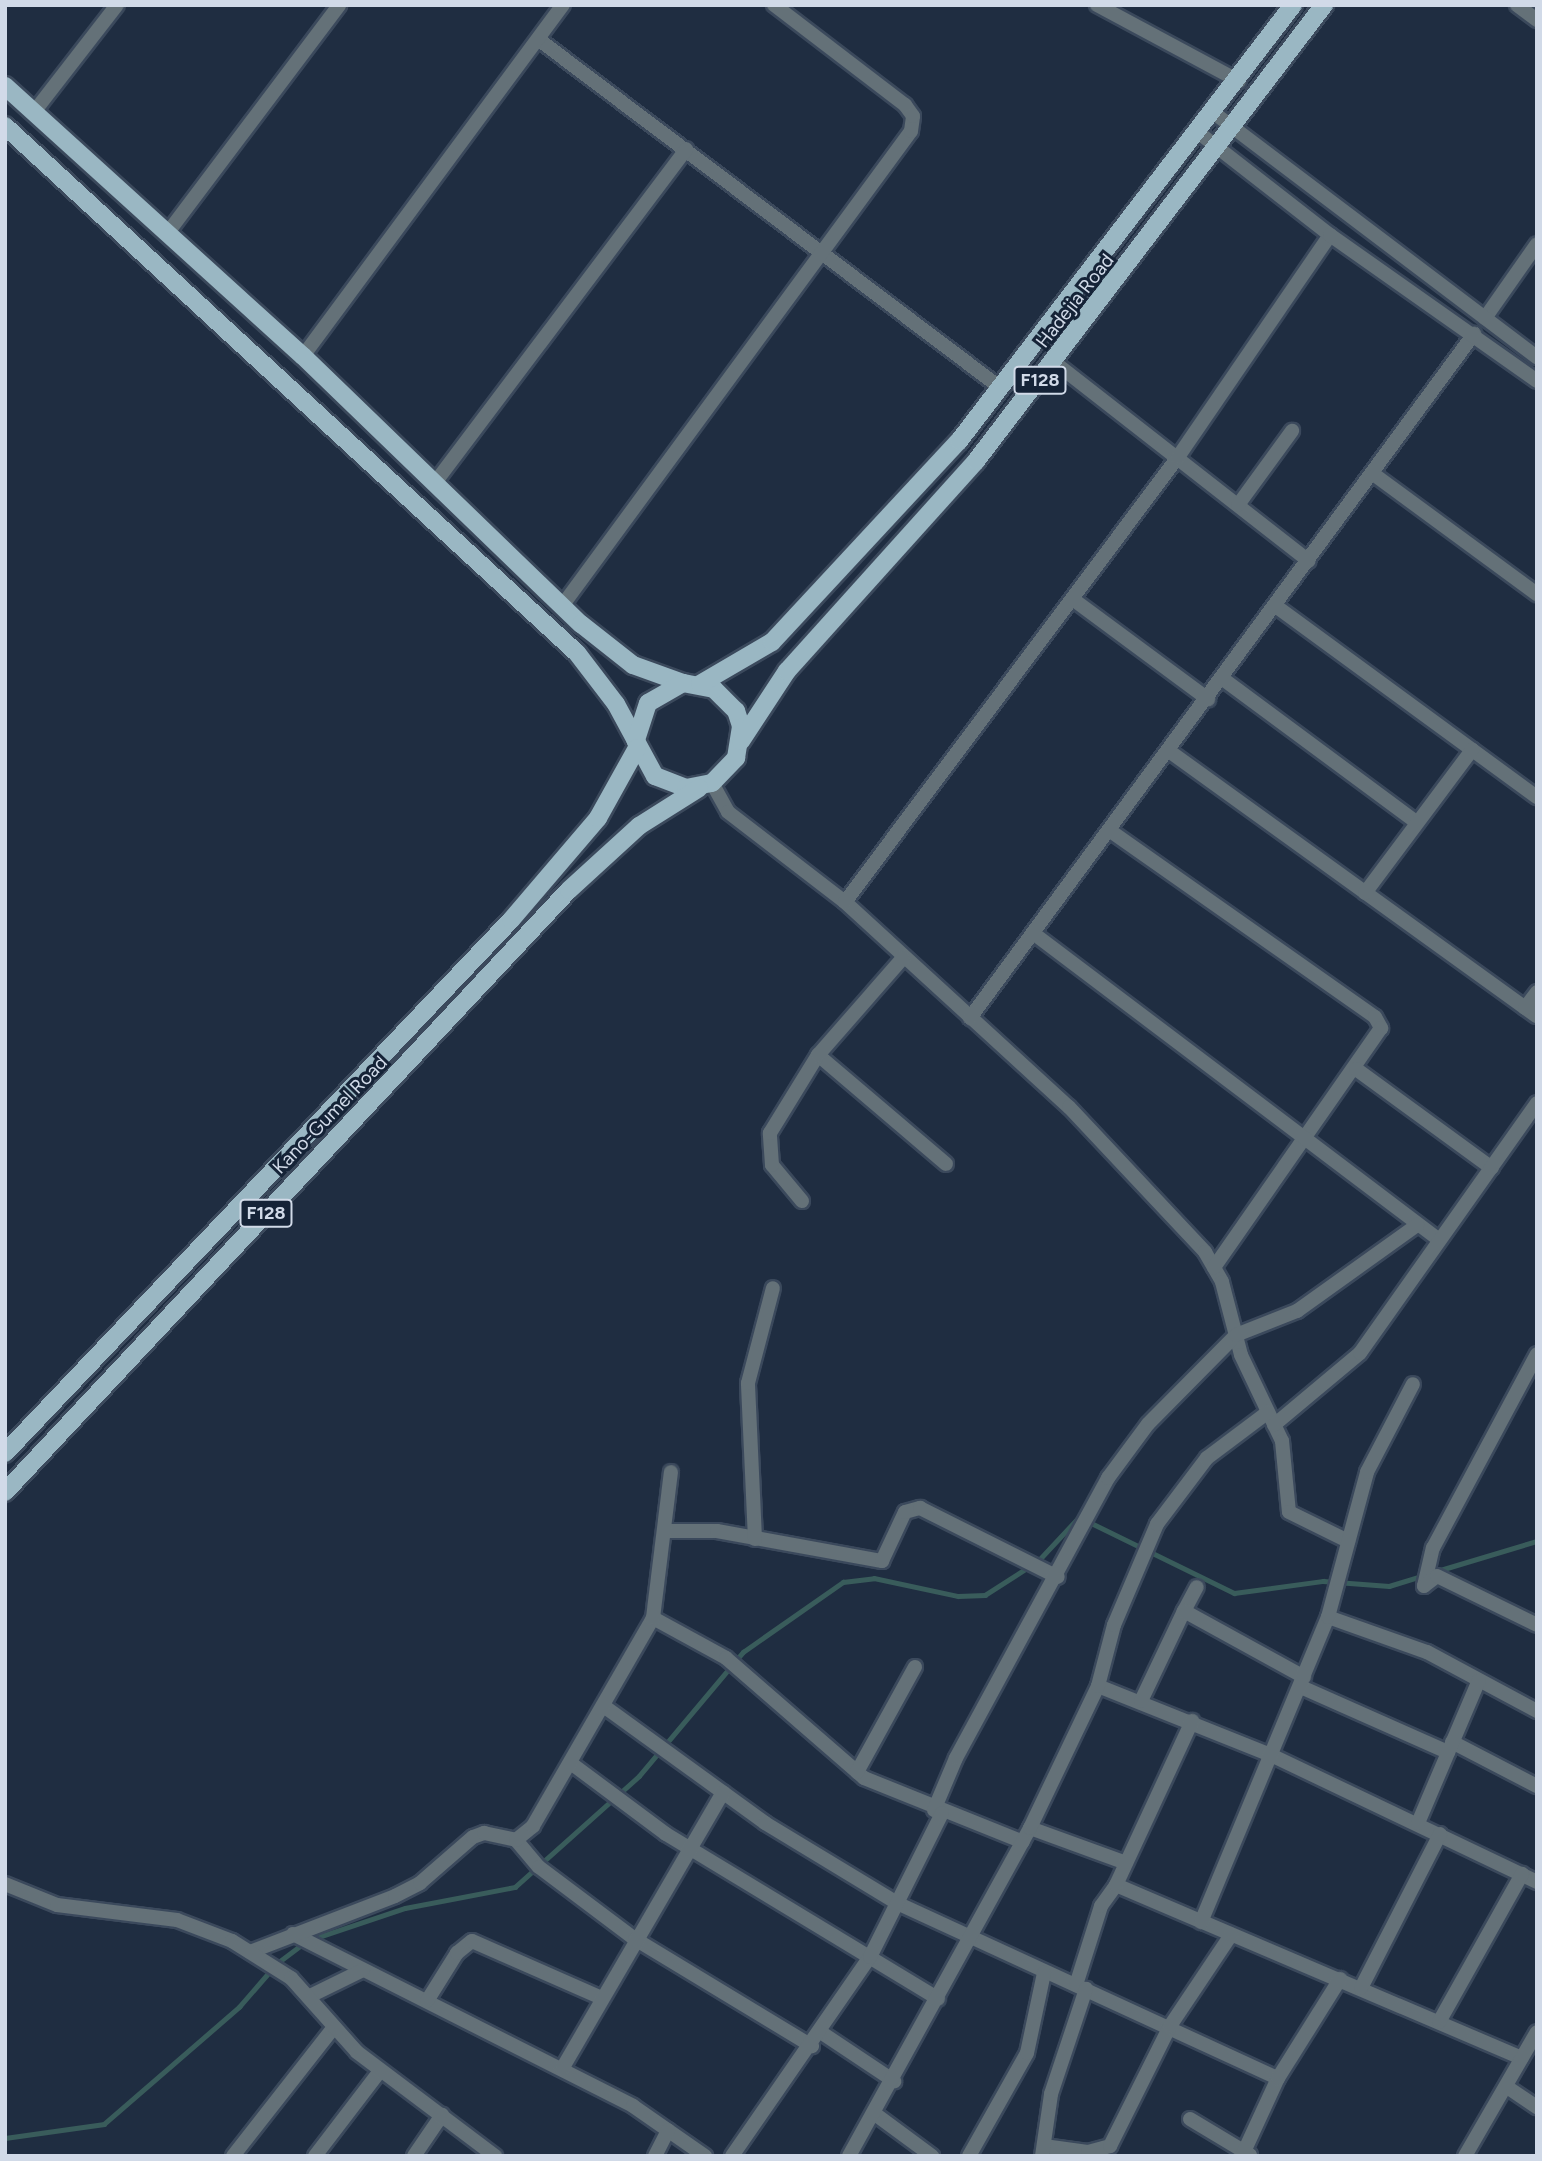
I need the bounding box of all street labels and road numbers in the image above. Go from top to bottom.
street label: Hadejia Road [1031,249,1119,353]
road number: F128 [1012,366,1068,394]
street label: Kano-Gumel Road [268,1051,392,1179]
road number: F128 [238,1198,294,1228]

